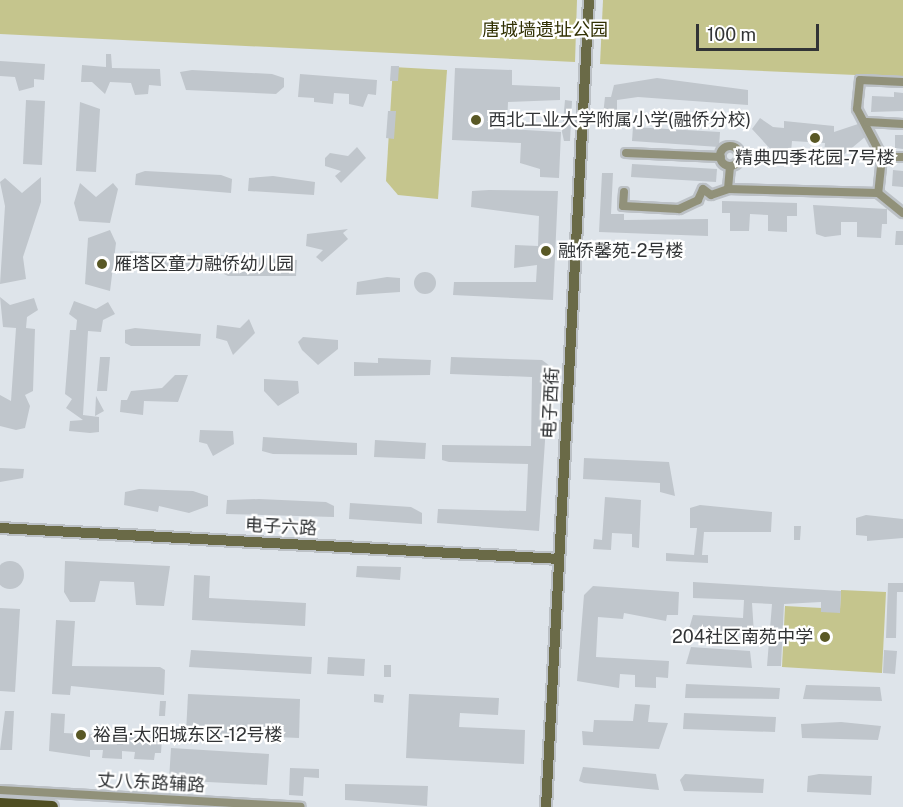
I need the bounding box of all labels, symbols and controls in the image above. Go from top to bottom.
scale bar [699,12,822,50]
park label: 唐城墙遗址公园 [482,19,608,41]
text: 100 m [707,24,756,45]
place label: 西北工业大学附属小学(融侨分校) [488,109,751,131]
marker: 西北工业大学附属小学(融侨分校) [469,113,483,127]
marker: 精典四季花园-7号楼 [808,131,822,145]
place label: 精典四季花园-7号楼 [735,147,895,169]
place label: 融侨馨苑-2号楼 [558,240,684,262]
marker: 融侨馨苑-2号楼 [539,244,553,258]
place label: 雁塔区童力融侨幼儿园 [114,253,294,275]
marker: 雁塔区童力融侨幼儿园 [95,257,109,271]
street label: 电子西街 [538,366,564,440]
street label: 电子六路 [244,514,318,540]
place label: 204社区南苑中学 [672,626,813,648]
marker: 204社区南苑中学 [818,630,832,644]
place label: 裕昌·太阳城东区-12号楼 [93,724,283,746]
marker: 裕昌·太阳城东区-12号楼 [74,728,88,742]
street label: 丈八东路辅路 [97,769,205,797]

